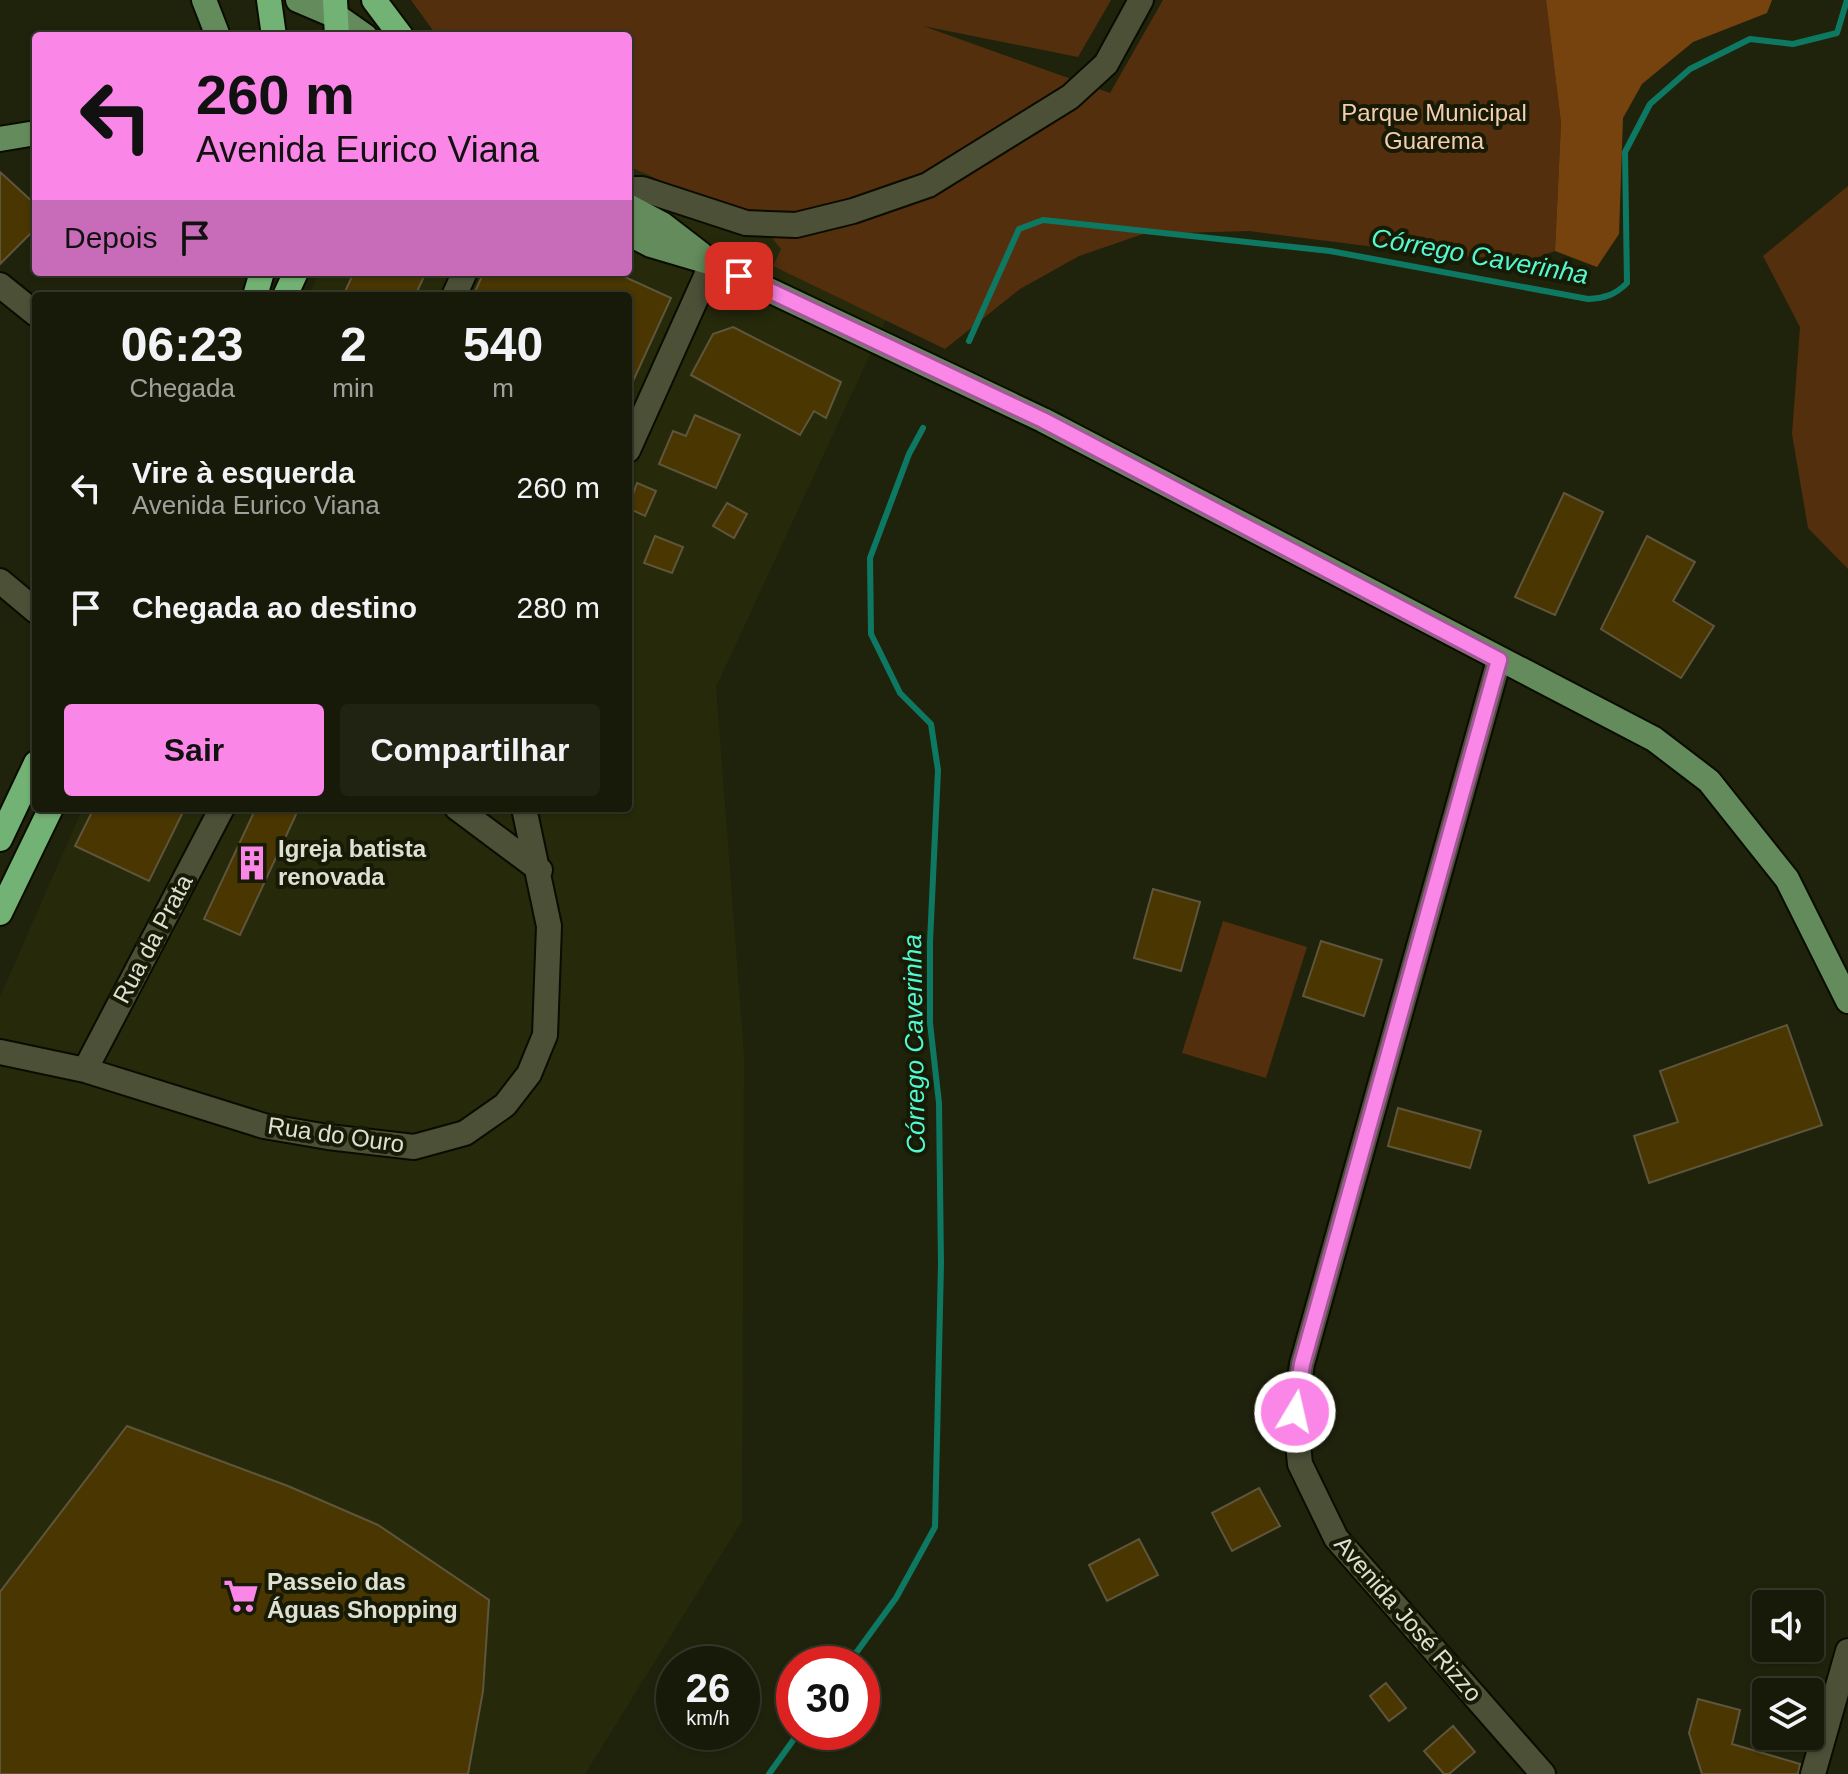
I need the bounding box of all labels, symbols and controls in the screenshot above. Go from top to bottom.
text: 260 m [196,63,355,126]
icon: left [64,64,168,168]
park label: Parque Municipal Guarema [1341,99,1527,154]
text: Avenida Eurico Viana [196,129,539,170]
icon: arrive [173,216,217,260]
text: Depois [64,221,157,254]
water label: Córrego Caverinha [1369,222,1591,290]
pin [705,242,773,310]
icon: arrive [717,254,761,298]
text: 06:23 [121,318,244,371]
text: 2 [340,318,367,371]
text: 540 [463,318,543,371]
text: Chegada [129,373,235,403]
text: min [332,373,374,403]
text: m [492,373,514,403]
text: Vire à esquerda [132,456,355,489]
icon: left [64,466,108,510]
text: 260 m [517,471,600,504]
text: Avenida Eurico Viana [132,490,380,520]
icon: arrive [64,586,108,630]
text: Chegada ao destino [132,591,417,624]
text: 280 m [517,591,600,624]
button: Sair [64,704,324,796]
button: Compartilhar [340,704,600,796]
place label: Igreja batista renovada [278,835,427,890]
building icon: Igreja batista renovada [233,844,271,882]
street label: Rua da Prata [107,869,198,1008]
water label: Córrego Caverinha [897,934,931,1154]
street label: Rua do Ouro [266,1112,406,1157]
position arrow [1253,1370,1337,1454]
street label: Avenida José Rizzo [1329,1530,1488,1707]
place label: Passeio das Águas Shopping [267,1568,458,1623]
supermarket icon: Passeio das Águas Shopping [222,1577,260,1615]
map controls [1752,1590,1824,1750]
button: sound [1752,1590,1824,1662]
speed limit sign: 30 [776,1646,880,1750]
text: 26 [686,1666,730,1710]
button: layers [1752,1678,1824,1750]
text: km/h [686,1707,730,1729]

